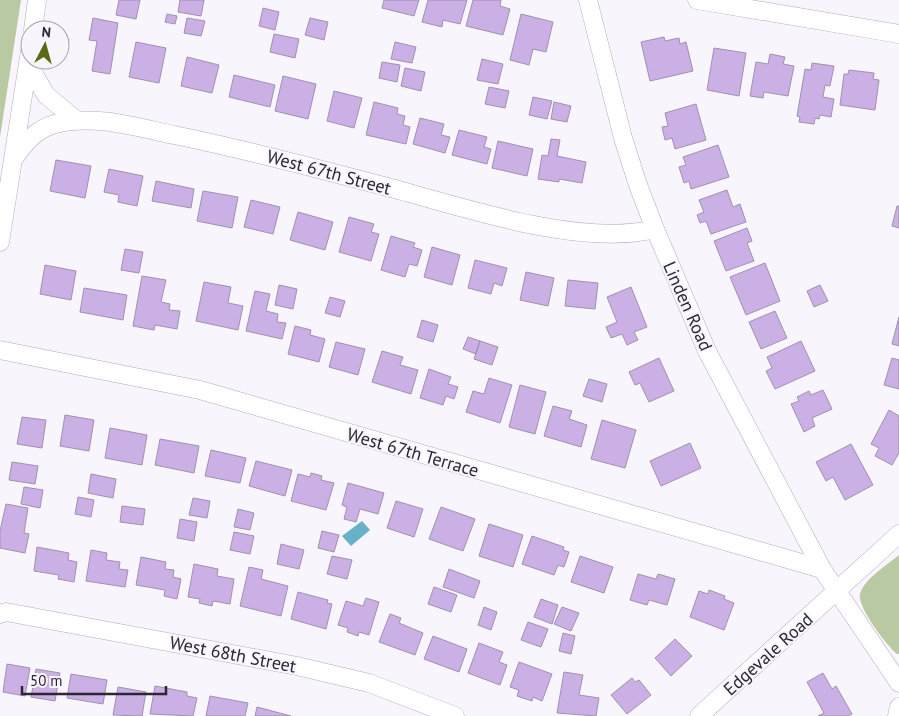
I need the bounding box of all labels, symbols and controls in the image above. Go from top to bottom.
north arrow [20,20,70,70]
text: N [41,23,52,42]
street label: West 67th Street [264,144,394,200]
street label: Linden Road [658,258,718,354]
street label: West 67th Terrace [344,422,482,482]
street label: Edgevale Road [718,608,818,700]
street label: West 68th Street [168,630,298,678]
scale bar [22,664,166,696]
text: 50 m [30,671,63,690]

